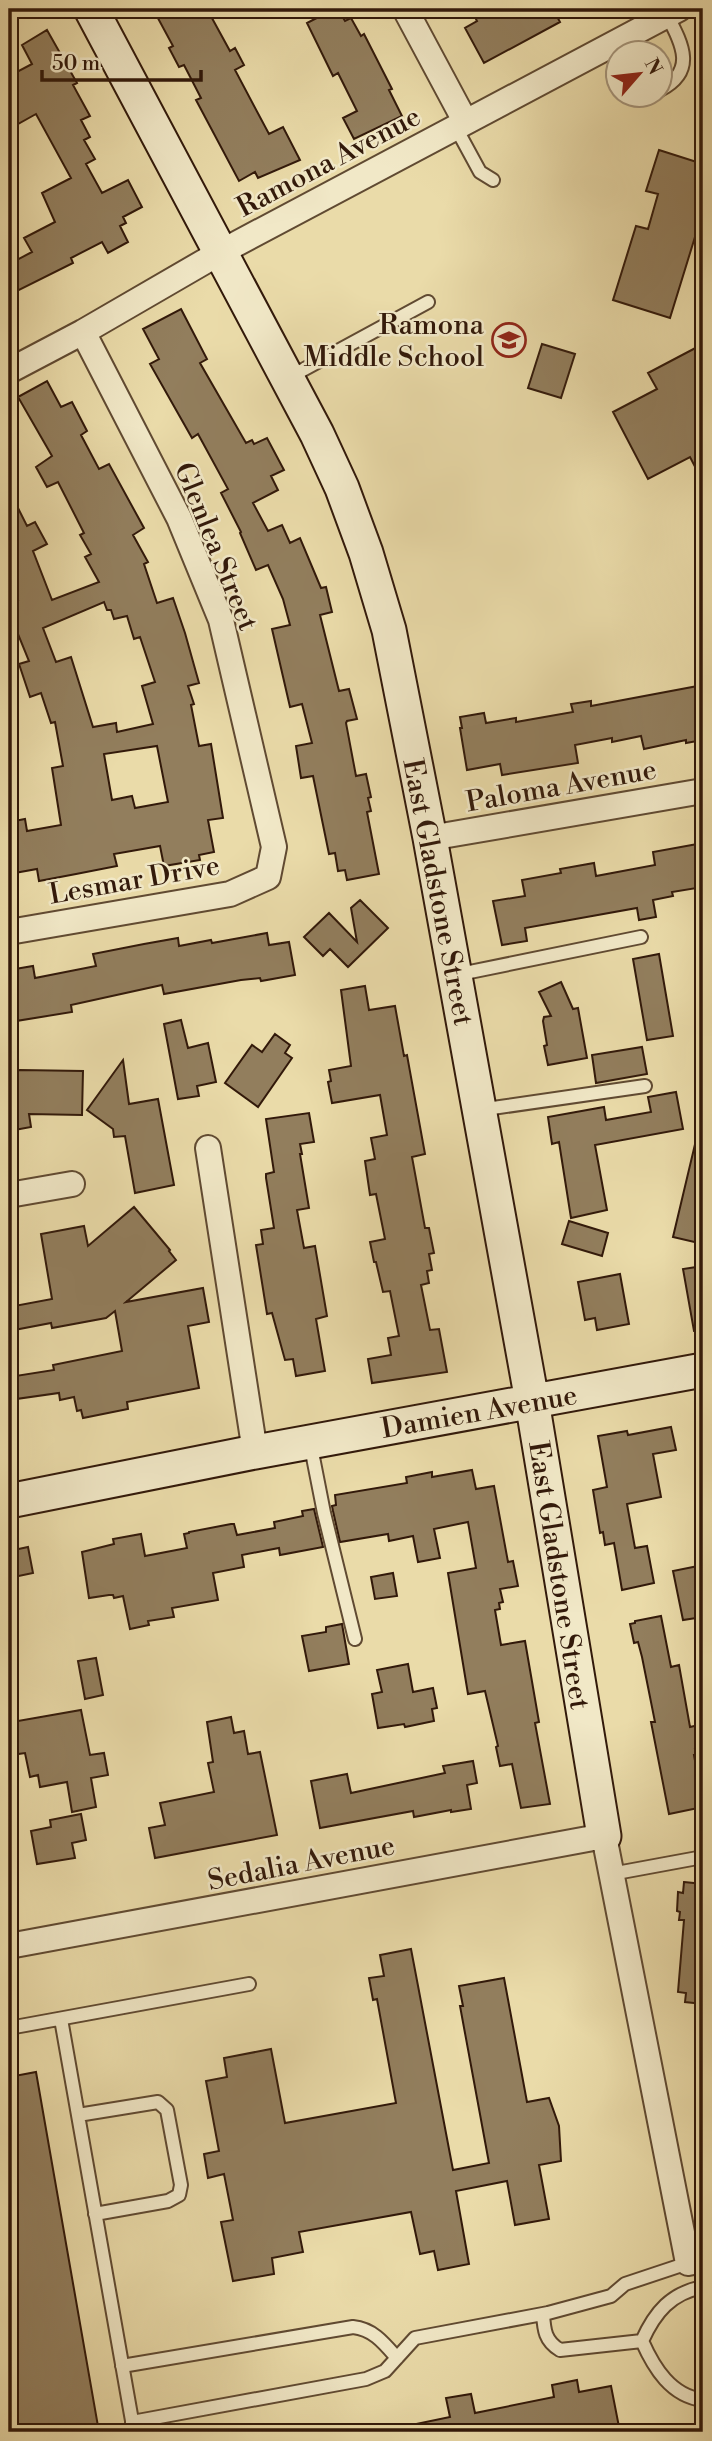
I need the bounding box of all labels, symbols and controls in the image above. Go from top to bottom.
scale bar [42,38,201,82]
north arrow [604,38,674,108]
text: 50 m [52,51,100,77]
text: N [639,54,667,79]
street label: Ramona Avenue [231,99,427,226]
place label: Ramona Middle School [304,308,485,375]
school or university icon: Ramona Middle School [490,321,528,359]
street label: Glenlea Street [166,457,265,636]
street label: Paloma Avenue [463,753,659,820]
street label: East Gladstone Street [394,756,481,1029]
street label: Lesmar Drive [46,848,222,913]
street label: Damien Avenue [378,1378,580,1447]
street label: East Gladstone Street [520,1439,597,1712]
street label: Sedalia Avenue [205,1828,398,1899]

